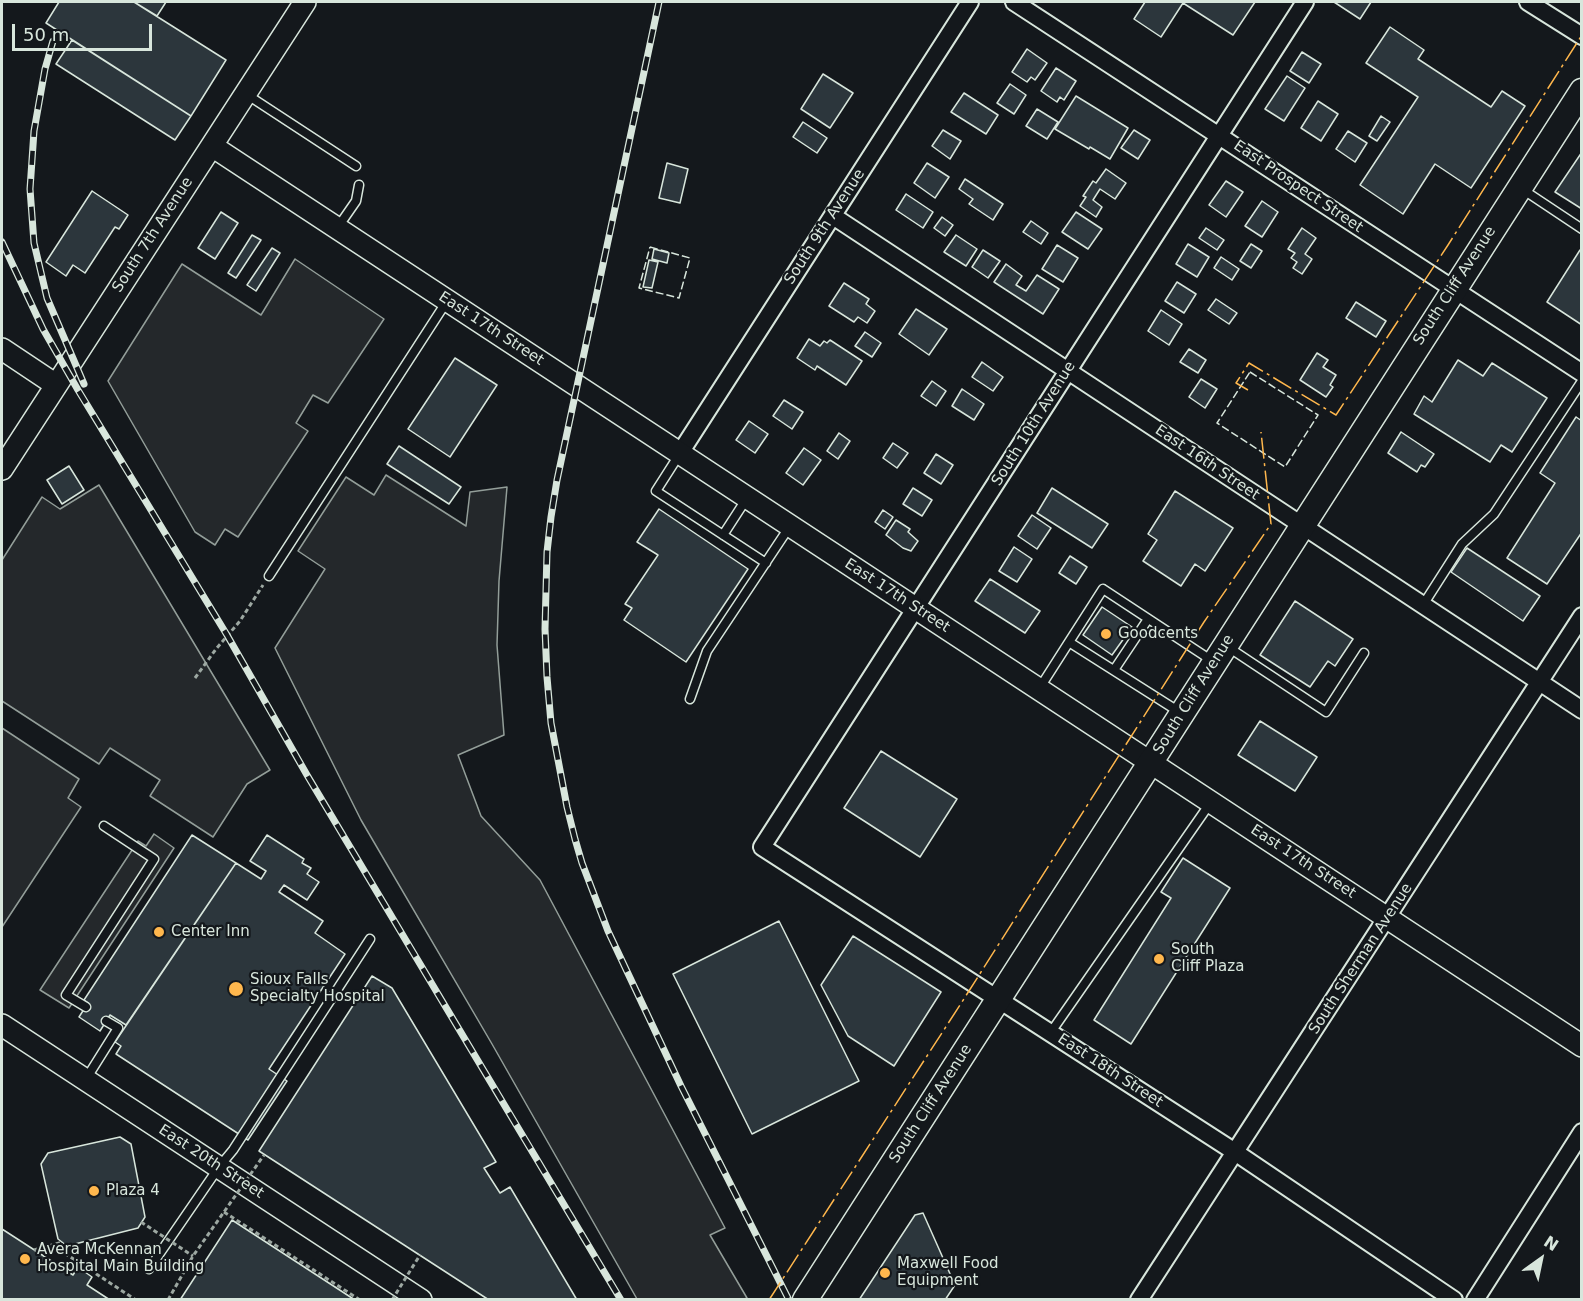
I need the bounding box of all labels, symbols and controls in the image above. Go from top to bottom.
scale bar [15,12,154,50]
text: 50 m [23,24,69,45]
street label: East Prospect Street [1230,137,1366,237]
street label: South 9th Avenue [781,166,869,288]
street label: South 7th Avenue [109,174,197,296]
street label: South Cliff Avenue [1410,223,1500,349]
street label: East 17th Street [435,288,547,370]
street label: South 10th Avenue [988,358,1080,490]
street label: East 16th Street [1151,421,1263,505]
street label: East 17th Street [841,555,953,637]
place label: Goodcents [1118,625,1198,643]
marker: Goodcents [1099,627,1113,641]
street label: South Cliff Avenue [1150,632,1238,758]
street label: East 17th Street [1247,821,1359,903]
street label: South Sherman Avenue [1305,880,1417,1038]
place label: Center Inn [171,923,250,941]
marker: Center Inn [152,925,166,939]
place label: South Cliff Plaza [1171,941,1244,976]
marker: South Cliff Plaza [1152,952,1166,966]
place label: Sioux Falls Specialty Hospital [250,971,385,1006]
marker: Sioux Falls Specialty Hospital [227,980,245,998]
street label: East 18th Street [1054,1030,1166,1112]
street label: South Cliff Avenue [886,1041,976,1167]
street label: East 20th Street [155,1121,267,1203]
place label: Plaza 4 [106,1182,160,1200]
marker: Plaza 4 [87,1184,101,1198]
north arrow [1511,1229,1571,1289]
text: N [1540,1232,1562,1255]
place label: Avera McKennan Hospital Main Building [37,1241,204,1276]
marker: Avera McKennan Hospital Main Building [18,1252,32,1266]
place label: Maxwell Food Equipment [897,1255,999,1290]
marker: Maxwell Food Equipment [878,1266,892,1280]

